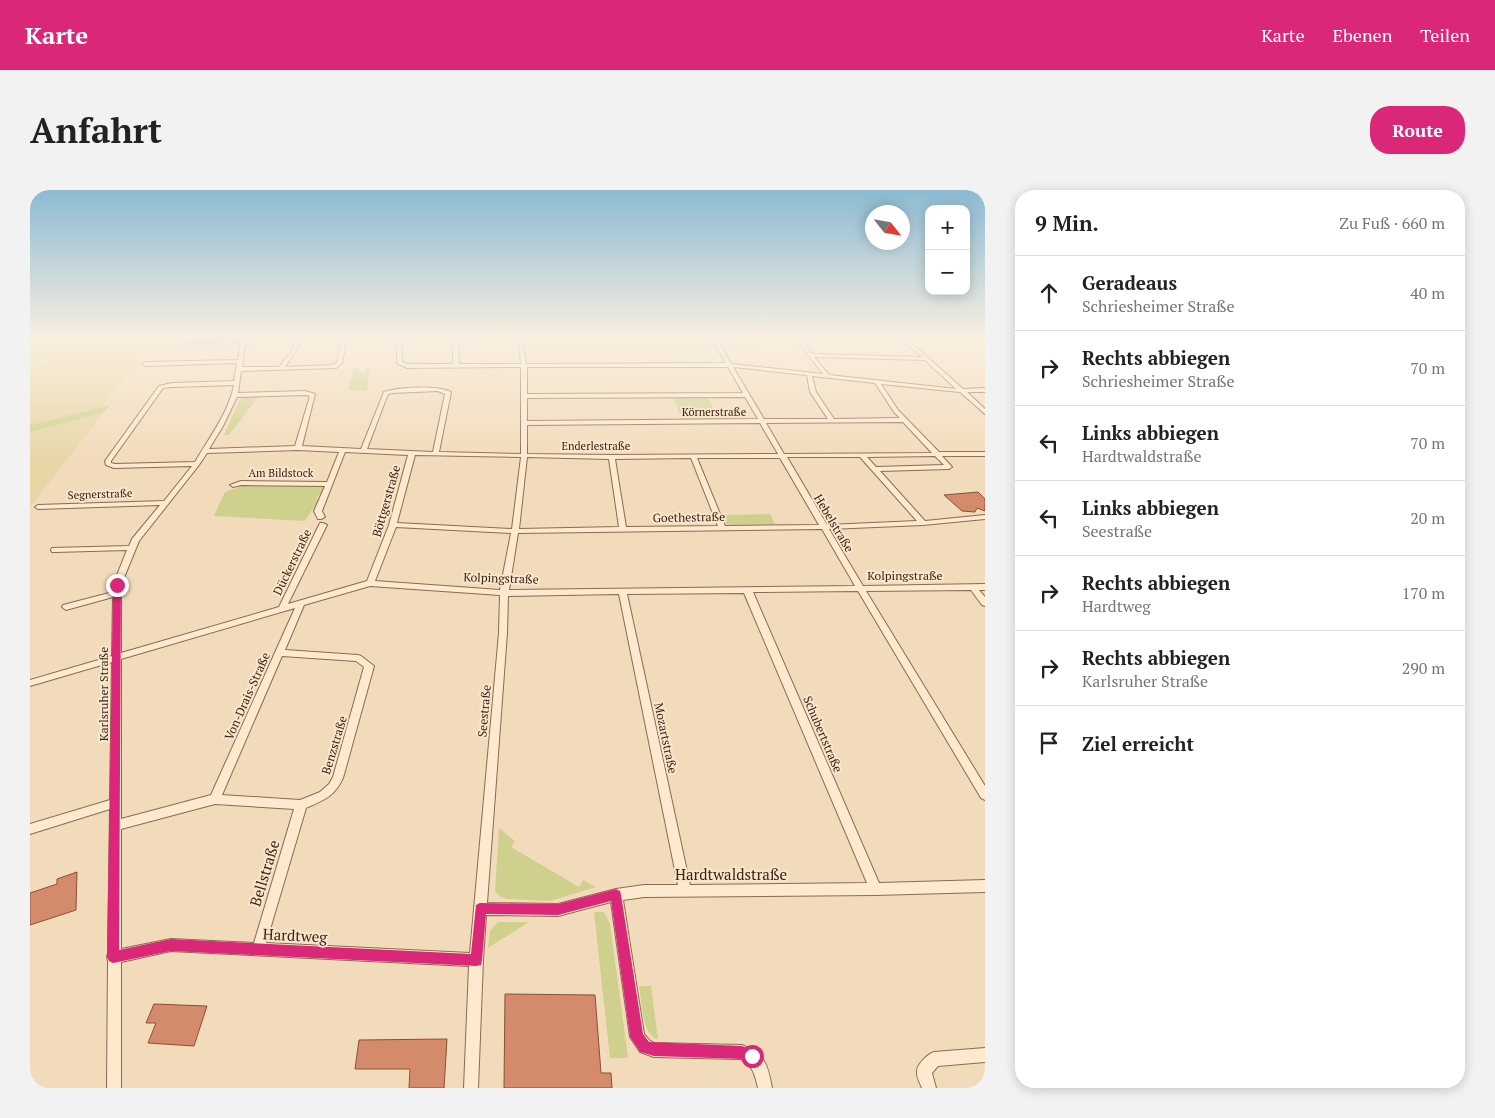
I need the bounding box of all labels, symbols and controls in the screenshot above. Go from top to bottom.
text: Karte [25,19,88,51]
text: Karte [1261,23,1305,47]
text: Ebenen [1333,23,1392,47]
text: Teilen [1420,23,1470,47]
button: Route [1370,106,1465,154]
text: Anfahrt [30,107,162,153]
north arrow [865,205,910,250]
map controls [925,205,970,295]
button: + [925,205,970,250]
text: 9 Min. [1035,209,1099,237]
text: Zu Fuß · 660 m [1339,212,1445,234]
button: − [925,250,970,295]
text: Geradeaus [1082,270,1177,295]
icon: ahead [1035,279,1063,307]
text: 40 m [1410,282,1445,304]
text: Schriesheimer Straße [1082,295,1235,317]
text: Rechts abbiegen [1082,345,1230,370]
icon: right [1035,354,1063,382]
text: 70 m [1410,357,1445,379]
text: Schriesheimer Straße [1082,370,1235,392]
street label: Körnerstraße [682,405,747,419]
text: Links abbiegen [1082,420,1219,445]
icon: left [1035,429,1063,457]
text: 70 m [1410,432,1445,454]
street label: Enderlestraße [562,439,631,453]
text: Hardtwaldstraße [1082,445,1201,467]
street label: Böttgerstraße [369,463,403,539]
street label: Am Bildstock [249,466,314,480]
street label: Segnerstraße [67,486,133,502]
street label: Hebelstraße [811,491,857,555]
text: Links abbiegen [1082,495,1219,520]
icon: left [1035,504,1063,532]
text: 20 m [1410,507,1445,529]
street label: Goethestraße [653,509,725,525]
text: Seestraße [1082,520,1152,542]
street label: Dückerstraße [270,526,314,598]
street label: Kolpingstraße [867,568,943,583]
street label: Kolpingstraße [463,569,539,587]
text: Rechts abbiegen [1082,570,1230,595]
route end [106,574,129,597]
icon: right [1035,579,1063,607]
text: 170 m [1402,582,1445,604]
text: Hardtweg [1082,595,1151,617]
text: Rechts abbiegen [1082,645,1230,670]
street label: Karlsruher Straße [96,647,111,741]
street label: Von-Drais-Straße [221,650,273,742]
icon: right [1035,654,1063,682]
text: 290 m [1402,657,1445,679]
text: Karlsruher Straße [1082,670,1208,692]
street label: Seestraße [474,684,494,738]
street label: Schubertstraße [800,694,846,774]
street label: Mozartstraße [651,701,681,775]
street label: Benzstraße [318,714,350,776]
icon: arrive [1035,729,1063,757]
text: Ziel erreicht [1082,731,1194,756]
street label: Bellstraße [244,837,284,909]
street label: Hardtwaldstraße [675,864,787,884]
street label: Hardtweg [262,923,329,947]
route start [741,1045,764,1068]

